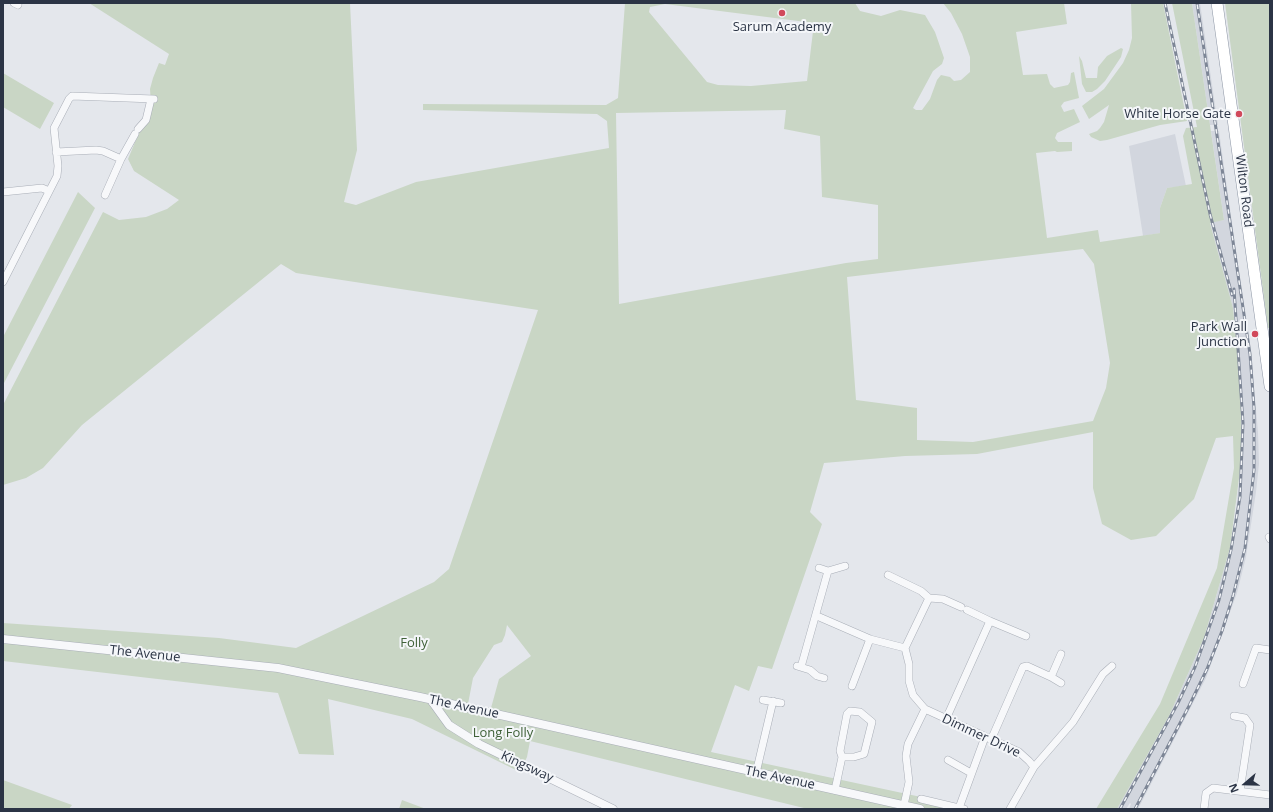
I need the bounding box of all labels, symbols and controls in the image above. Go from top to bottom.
marker: Sarum Academy [777,8,787,18]
place label: Sarum Academy [733,19,831,35]
place label: White Horse Gate [1124,106,1231,122]
marker: White Horse Gate [1234,109,1244,119]
street label: Wilton Road [1232,154,1256,228]
place label: Park Wall Junction [1191,319,1247,350]
marker: Park Wall Junction [1250,329,1260,339]
park label: Folly [400,635,428,651]
street label: The Avenue [109,643,181,665]
street label: The Avenue [428,692,500,722]
street label: Dimmer Drive [939,711,1023,761]
park label: Long Folly [473,725,533,741]
street label: Kingsway [498,748,556,786]
street label: The Avenue [744,763,816,793]
north arrow [1225,764,1265,804]
text: N [1225,782,1242,795]

